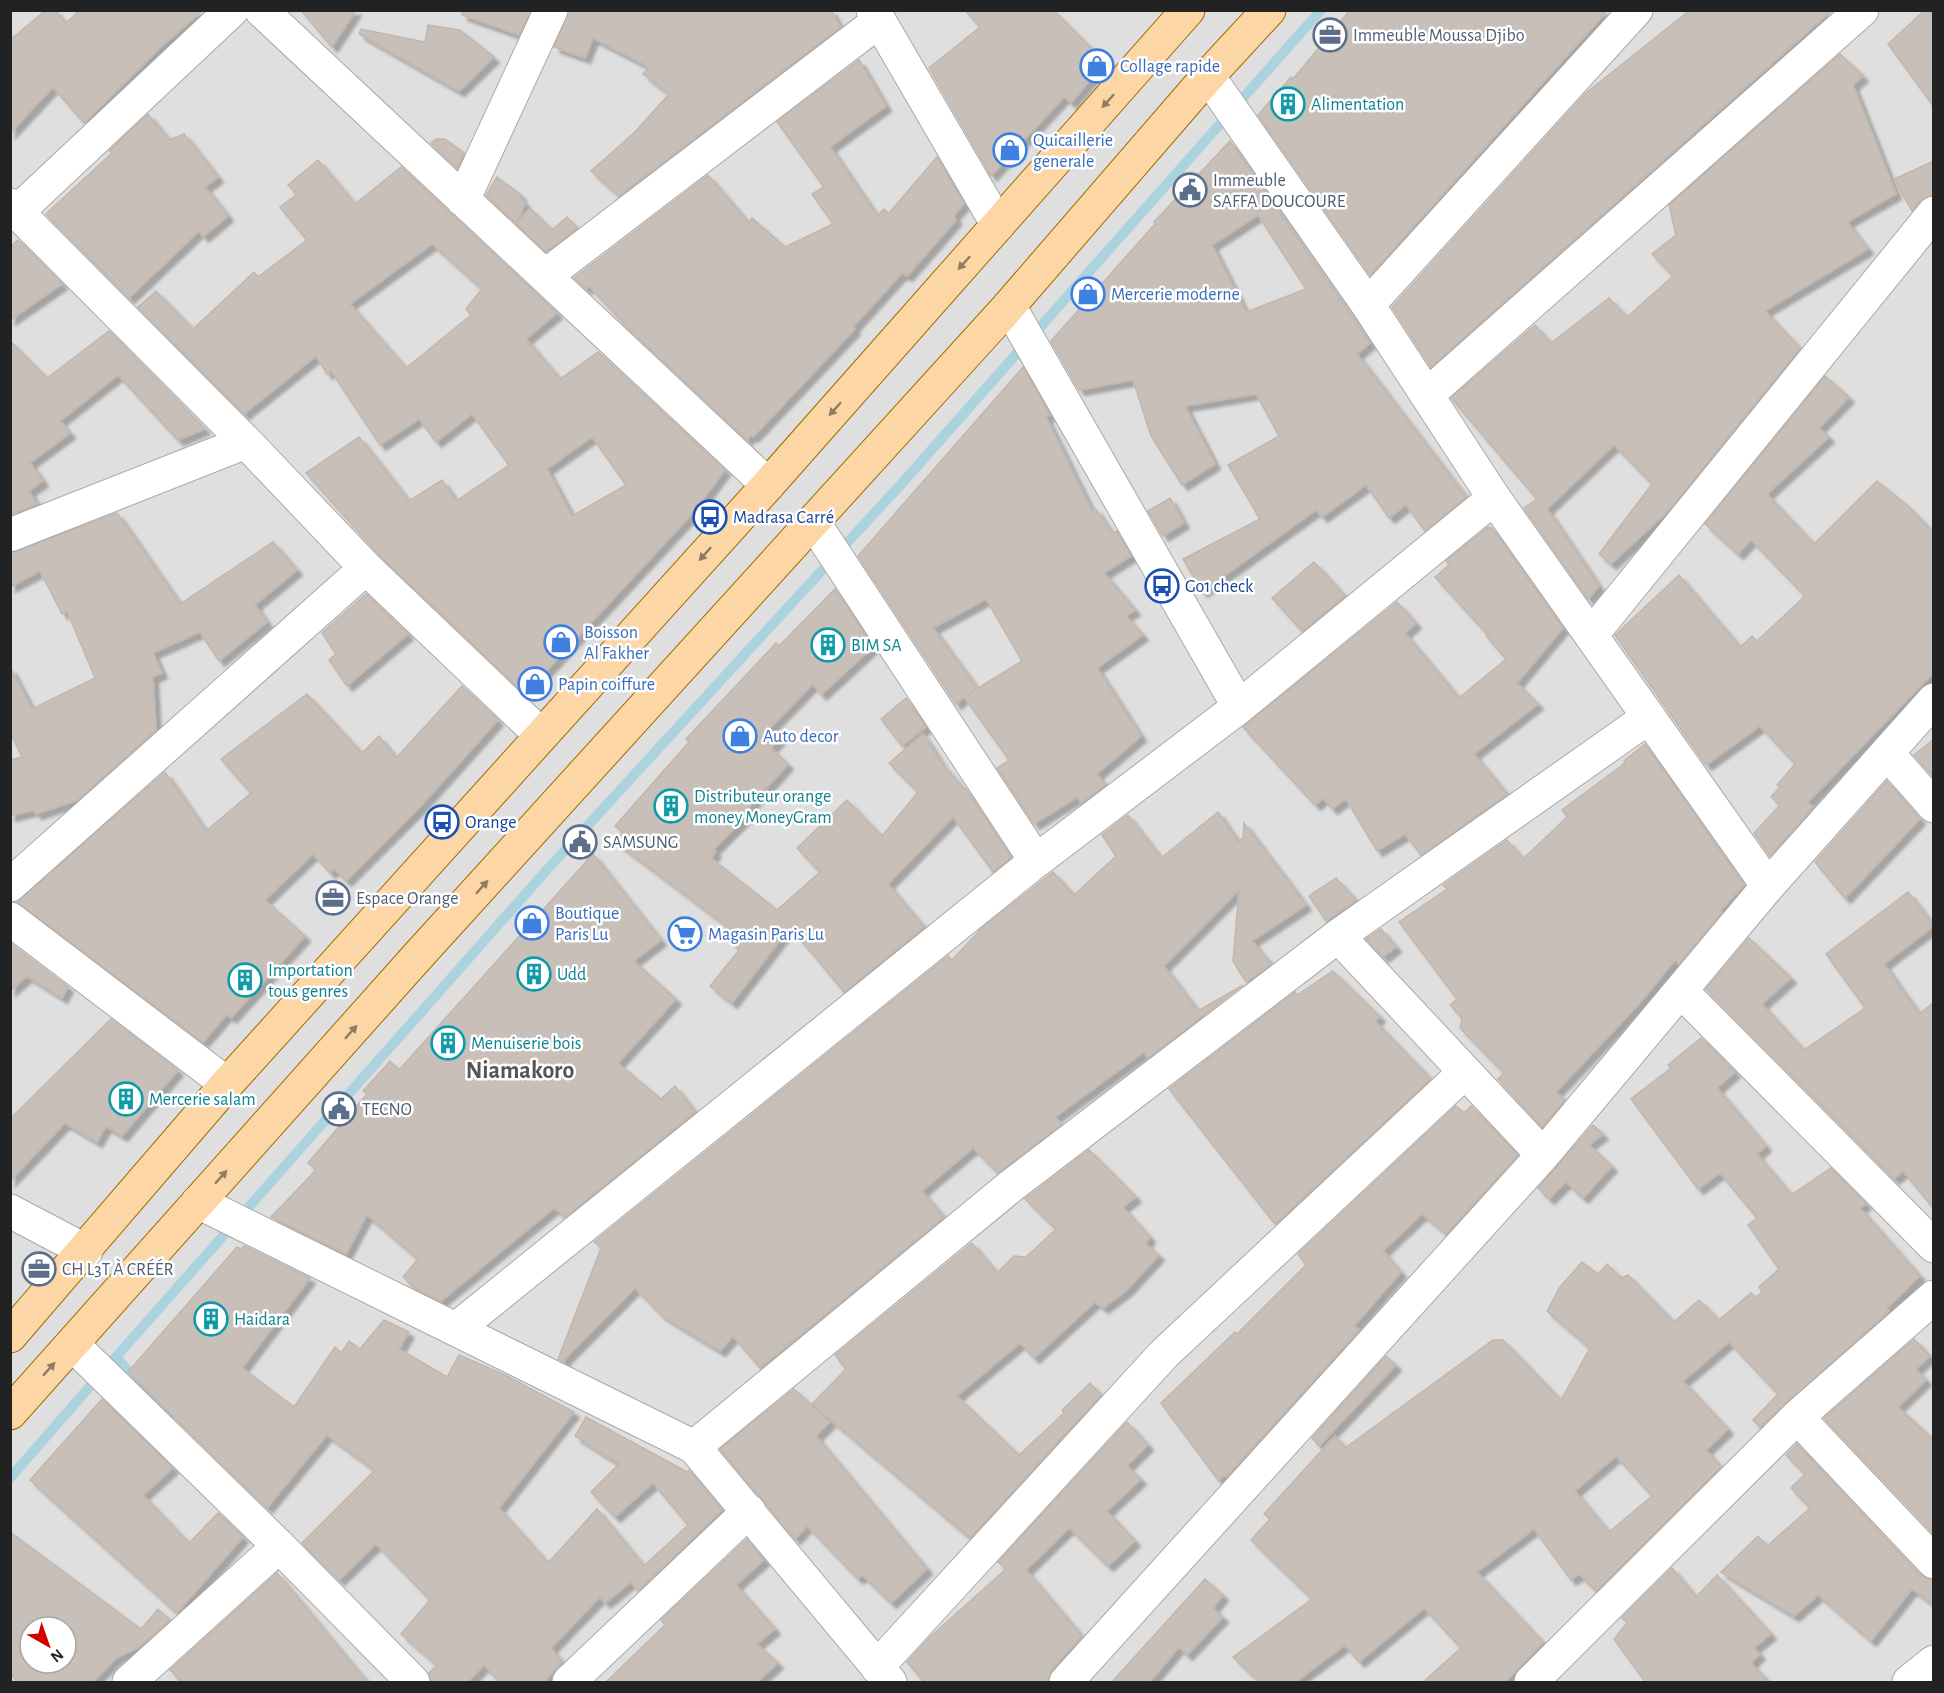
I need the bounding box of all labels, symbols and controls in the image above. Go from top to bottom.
office icon: Immeuble Moussa Djibo [1312,17,1348,53]
place label: Immeuble Moussa Djibo [1353,27,1525,45]
shop icon: Collage rapide [1079,48,1115,84]
place label: Collage rapide [1120,58,1220,76]
building icon: Alimentation [1270,86,1306,122]
one-way arrow [1102,93,1115,108]
place label: Alimentation [1311,96,1404,114]
shop icon: Quicaillerie generale [992,132,1028,168]
place label: Quicaillerie generale [1033,132,1113,171]
public building icon: Immeuble SAFFA DOUCOURE [1172,172,1208,208]
place label: Immeuble SAFFA DOUCOURE [1213,172,1346,211]
one-way arrow [958,255,971,270]
shop icon: Mercerie moderne [1070,276,1106,312]
place label: Mercerie moderne [1111,286,1240,304]
one-way arrow [829,401,842,416]
bus stop icon: Madrasa Carré [692,499,728,535]
place label: Madrasa Carré [733,509,834,527]
one-way arrow [699,546,712,561]
bus stop icon: Go1 check [1144,568,1180,604]
place label: Go1 check [1185,578,1254,596]
shop icon: Boisson Al Fakher [543,624,579,660]
place label: Boisson Al Fakher [584,624,649,663]
building icon: BIM SA [810,627,846,663]
place label: BIM SA [851,637,902,655]
shop icon: Papin coiffure [517,666,553,702]
place label: Papin coiffure [558,676,655,694]
shop icon: Auto decor [722,718,758,754]
place label: Auto decor [763,728,839,746]
building icon: Distributeur orange money MoneyGram [653,788,689,824]
place label: Distributeur orange money MoneyGram [694,788,832,827]
bus stop icon: Orange [424,804,460,840]
place label: Orange [465,814,517,832]
public building icon: SAMSUNG [562,824,598,860]
place label: SAMSUNG [603,834,679,852]
one-way arrow [475,879,489,894]
office icon: Espace Orange [315,880,351,916]
place label: Espace Orange [356,890,459,908]
shop icon: Boutique Paris Lu [514,905,550,941]
place label: Boutique Paris Lu [555,905,619,944]
supermarket icon: Magasin Paris Lu [667,916,703,952]
place label: Magasin Paris Lu [708,926,824,944]
building icon: Udd [516,956,552,992]
building icon: Importation tous genres [227,962,263,998]
place label: Importation tous genres [268,962,353,1001]
place label: Udd [557,966,586,984]
one-way arrow [344,1024,358,1039]
building icon: Menuiserie bois [430,1025,466,1061]
place label: Menuiserie bois [471,1035,581,1053]
district label: Niamakoro [466,1059,574,1083]
building icon: Mercerie salam [108,1081,144,1117]
place label: Mercerie salam [149,1091,256,1109]
public building icon: TECNO [321,1091,357,1127]
place label: TECNO [362,1101,412,1119]
one-way arrow [214,1170,227,1185]
office icon: CH L3T À CRÉÉR [21,1251,57,1287]
place label: CH L3T À CRÉÉR [62,1258,173,1279]
building icon: Haidara [193,1301,229,1337]
place label: Haidara [234,1311,290,1329]
one-way arrow [42,1362,56,1377]
north arrow [18,1615,78,1675]
text: N [48,1646,66,1665]

